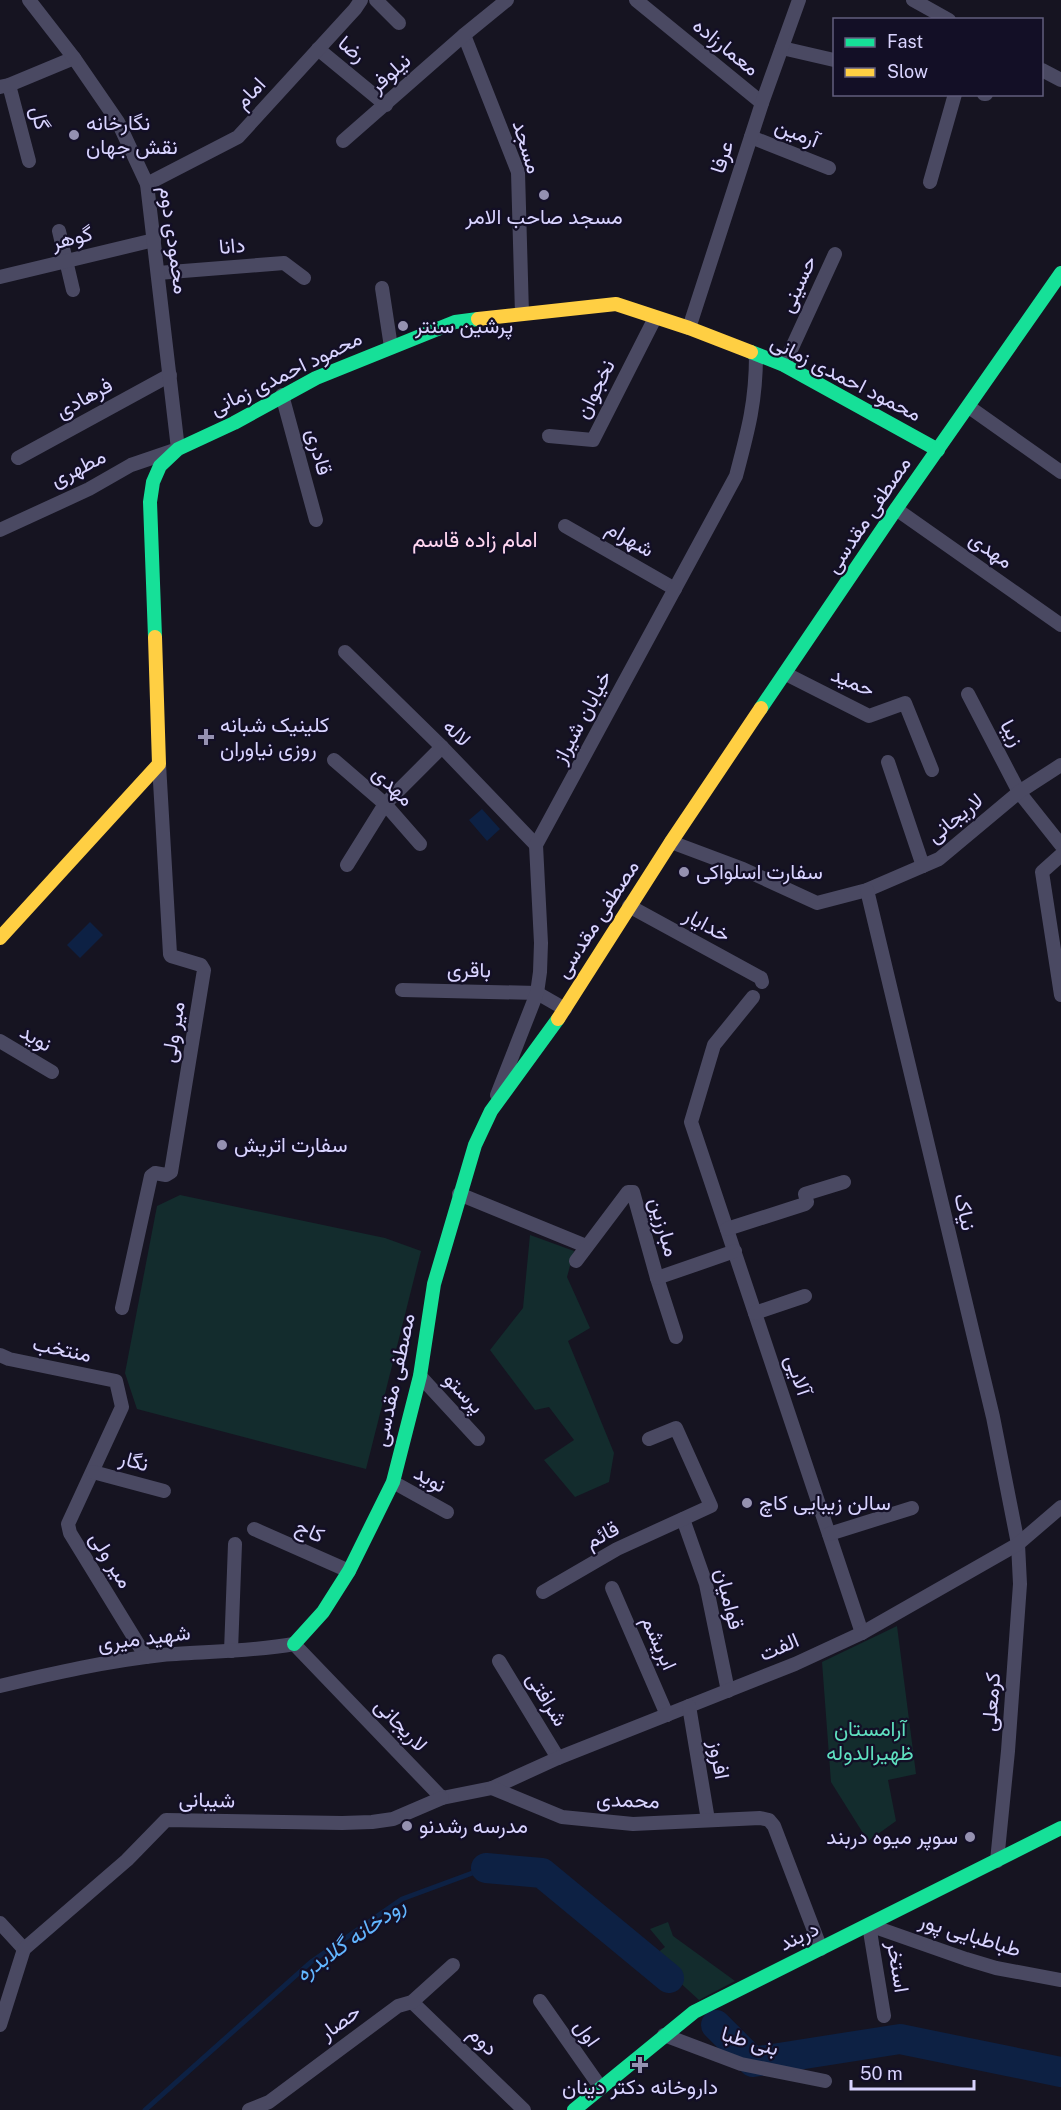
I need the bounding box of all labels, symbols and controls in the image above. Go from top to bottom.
street label: معمارزاده [687,12,765,82]
legend [833,18,1043,96]
street label: رضا [333,30,371,68]
text: Fast [887,31,923,52]
street label: نیلوفر [363,47,416,99]
text: Slow [887,61,928,82]
street label: امام [229,72,272,115]
street label: گل [26,104,55,132]
place label: نگارخانه نقش جهان [86,110,178,160]
street label: آرمین [771,112,825,154]
street label: مسجد [508,117,547,177]
marker: نگارخانه نقش جهان [67,128,81,142]
street label: عرفا [705,137,739,177]
street label: محمودی دوم [153,184,194,296]
marker: مسجد صاحب الامر [537,188,551,202]
place label: مسجد صاحب الامر [464,204,623,230]
street label: گوهر [48,220,95,256]
street label: دانا [218,232,246,259]
street label: حسینی [774,251,822,316]
place label: پرشین سنتر [414,313,513,340]
marker: پرشین سنتر [396,319,410,333]
street label: محمود احمدی زمانی [206,325,366,421]
street label: محمود احمدی زمانی [766,329,926,427]
street label: نخجوان [569,355,621,423]
street label: فرهادی [51,372,117,424]
street label: قادری [300,426,338,478]
street label: مطهری [46,443,110,493]
street label: مصطفی مقدسی [819,452,916,578]
street label: شهرام [601,515,659,564]
district label: امام زاده قاسم [412,526,538,554]
street label: مهدی [964,526,1018,574]
street label: حمید [828,661,879,702]
street label: خیابان شیراز [546,666,617,769]
place label: کلینیک شبانه روزی نیاوران [220,712,329,762]
street label: لاله [438,714,476,752]
street label: زیبا [994,715,1030,751]
marker: کلینیک شبانه روزی نیاوران [197,728,215,746]
street label: مهدی [367,760,419,812]
street label: لاریجانی [922,787,988,849]
street label: مصطفی مقدسی [549,855,644,982]
place label: سفارت اسلواکی [696,859,823,885]
marker: سفارت اسلواکی [677,865,691,879]
street label: خدایار [678,901,735,948]
street label: باقری [447,957,491,983]
street label: میر ولی [155,999,191,1065]
street label: نوید [15,1018,57,1058]
place label: سفارت اتریش [234,1132,347,1158]
marker: سفارت اتریش [215,1138,229,1152]
street label: نیاک [949,1191,982,1233]
street label: مبارزین [643,1194,685,1260]
street label: مصطفی مقدسی [367,1311,420,1449]
street label: منتخب [30,1330,94,1367]
street label: آلایی [780,1351,818,1400]
street label: پرستو [438,1367,490,1420]
street label: نگار [115,1444,152,1477]
street label: نوید [409,1460,451,1498]
place label: سالن زیبایی کاچ [759,1490,891,1517]
marker: سالن زیبایی کاچ [740,1496,754,1510]
street label: کاج [291,1513,328,1550]
street label: قائم [581,1515,624,1556]
street label: میر ولی [84,1527,138,1593]
street label: قوامیان [709,1566,749,1632]
street label: ابریشم [635,1612,682,1675]
street label: شهید میری [96,1619,192,1657]
street label: الفت [755,1627,803,1666]
street label: شرافتی [521,1667,573,1731]
street label: کرمعلی [976,1672,1006,1732]
street label: لاریجانی [369,1693,433,1757]
park label: آرامستان ظهیرالدوله [826,1716,914,1766]
street label: افروز [703,1738,735,1781]
street label: محمدی [596,1786,660,1813]
street label: شیبانی [179,1787,236,1812]
place label: مدرسه رشدنو [419,1813,528,1839]
marker: مدرسه رشدنو [400,1819,414,1833]
place label: سوپر میوه دربند [826,1824,958,1851]
marker: سوپر میوه دربند [963,1830,977,1844]
water label: رودخانه گلابدره [290,1891,411,1987]
street label: طباطبایی پور [915,1907,1024,1964]
street label: دربند [775,1915,823,1957]
street label: استخر [881,1939,915,1994]
street label: حصار [313,1998,366,2046]
street label: اول [568,2014,606,2052]
street label: بنی طبا [719,2020,782,2061]
street label: دوم [462,2021,503,2062]
scale bar [851,2053,974,2091]
marker: داروخانه دکتر دینان [633,2058,647,2072]
text: 50 m [860,2063,903,2084]
place label: داروخانه دکتر دینان [562,2074,718,2100]

